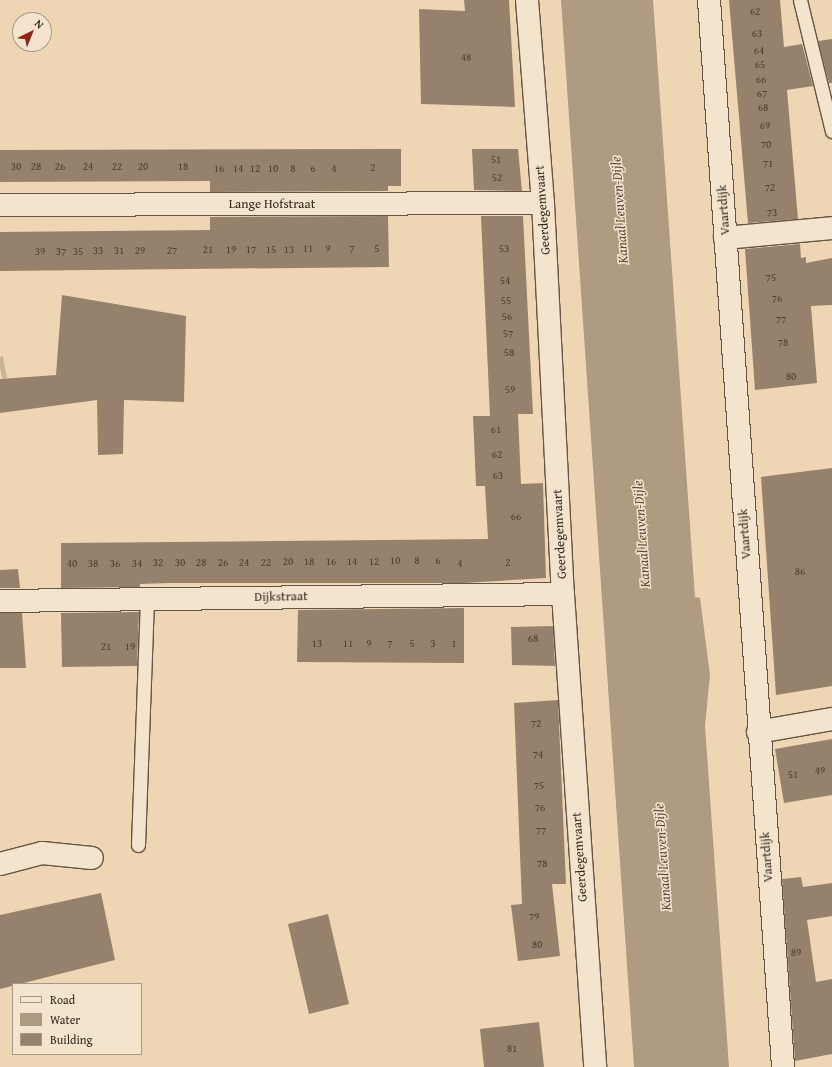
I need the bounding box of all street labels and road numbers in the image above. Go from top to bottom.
street label: Geerdegemvaart [532,165,554,255]
street label: Vaartdijk [714,184,734,236]
street label: Lange Hofstraat [229,196,315,212]
street label: Geerdegemvaart [550,489,570,579]
street label: Vaartdijk [735,508,755,560]
street label: Dijkstraat [254,589,308,605]
street label: Geerdegemvaart [569,812,591,902]
street label: Vaartdijk [757,831,777,883]

